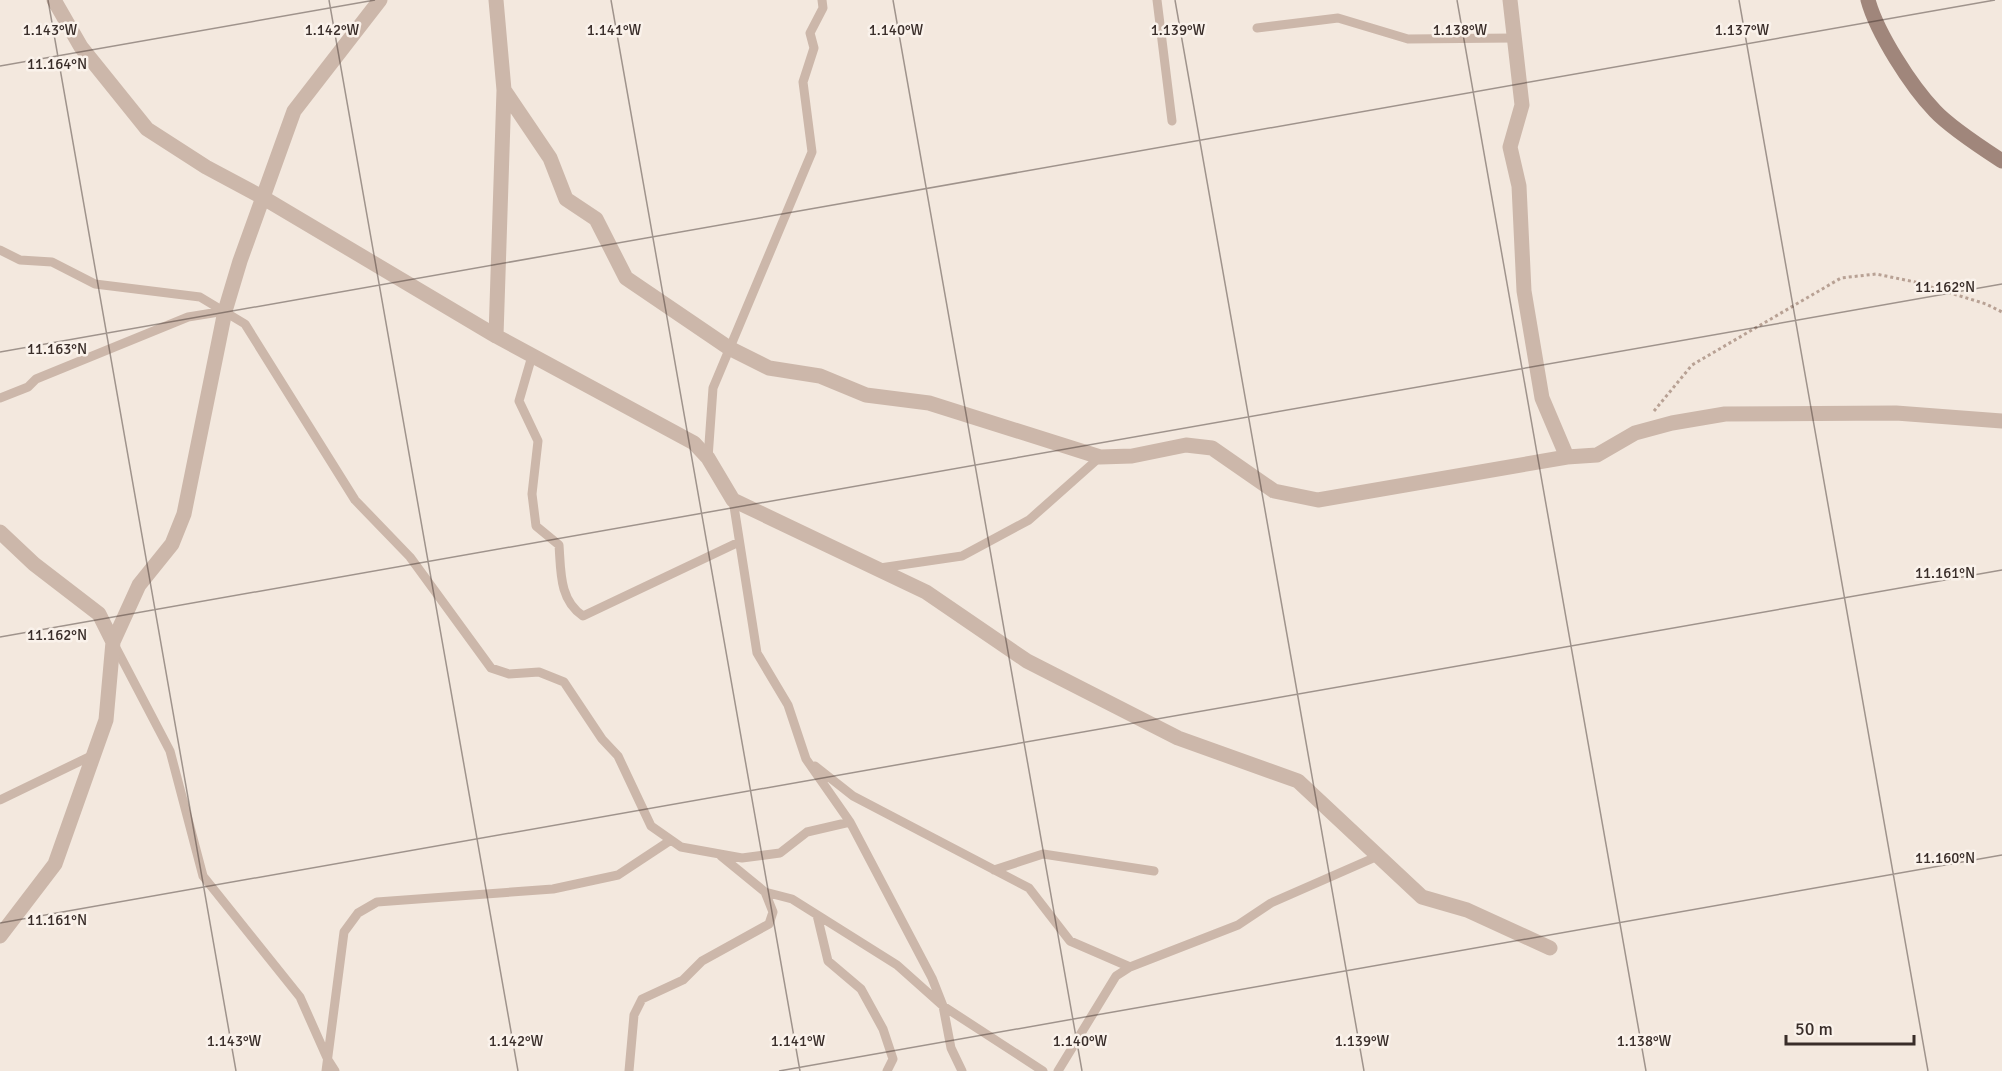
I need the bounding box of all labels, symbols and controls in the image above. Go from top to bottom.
text: 1.143°W [23,21,78,39]
text: 1.142°W [305,21,360,39]
text: 1.141°W [587,21,642,39]
text: 1.140°W [869,21,924,39]
text: 1.139°W [1151,21,1206,39]
text: 1.138°W [1433,21,1488,39]
text: 1.137°W [1715,21,1770,39]
text: 11.164°N [27,55,87,73]
text: 11.162°N [1915,278,1975,296]
text: 11.163°N [27,340,87,358]
text: 11.161°N [1915,564,1975,582]
text: 11.162°N [27,626,87,644]
text: 11.160°N [1915,849,1975,867]
text: 11.161°N [27,911,87,929]
scale bar [1786,1008,1914,1046]
text: 50 m [1795,1018,1833,1040]
text: 1.143°W [207,1032,262,1050]
text: 1.142°W [489,1032,544,1050]
text: 1.141°W [771,1032,826,1050]
text: 1.140°W [1053,1032,1108,1050]
text: 1.139°W [1335,1032,1390,1050]
text: 1.138°W [1617,1032,1672,1050]

